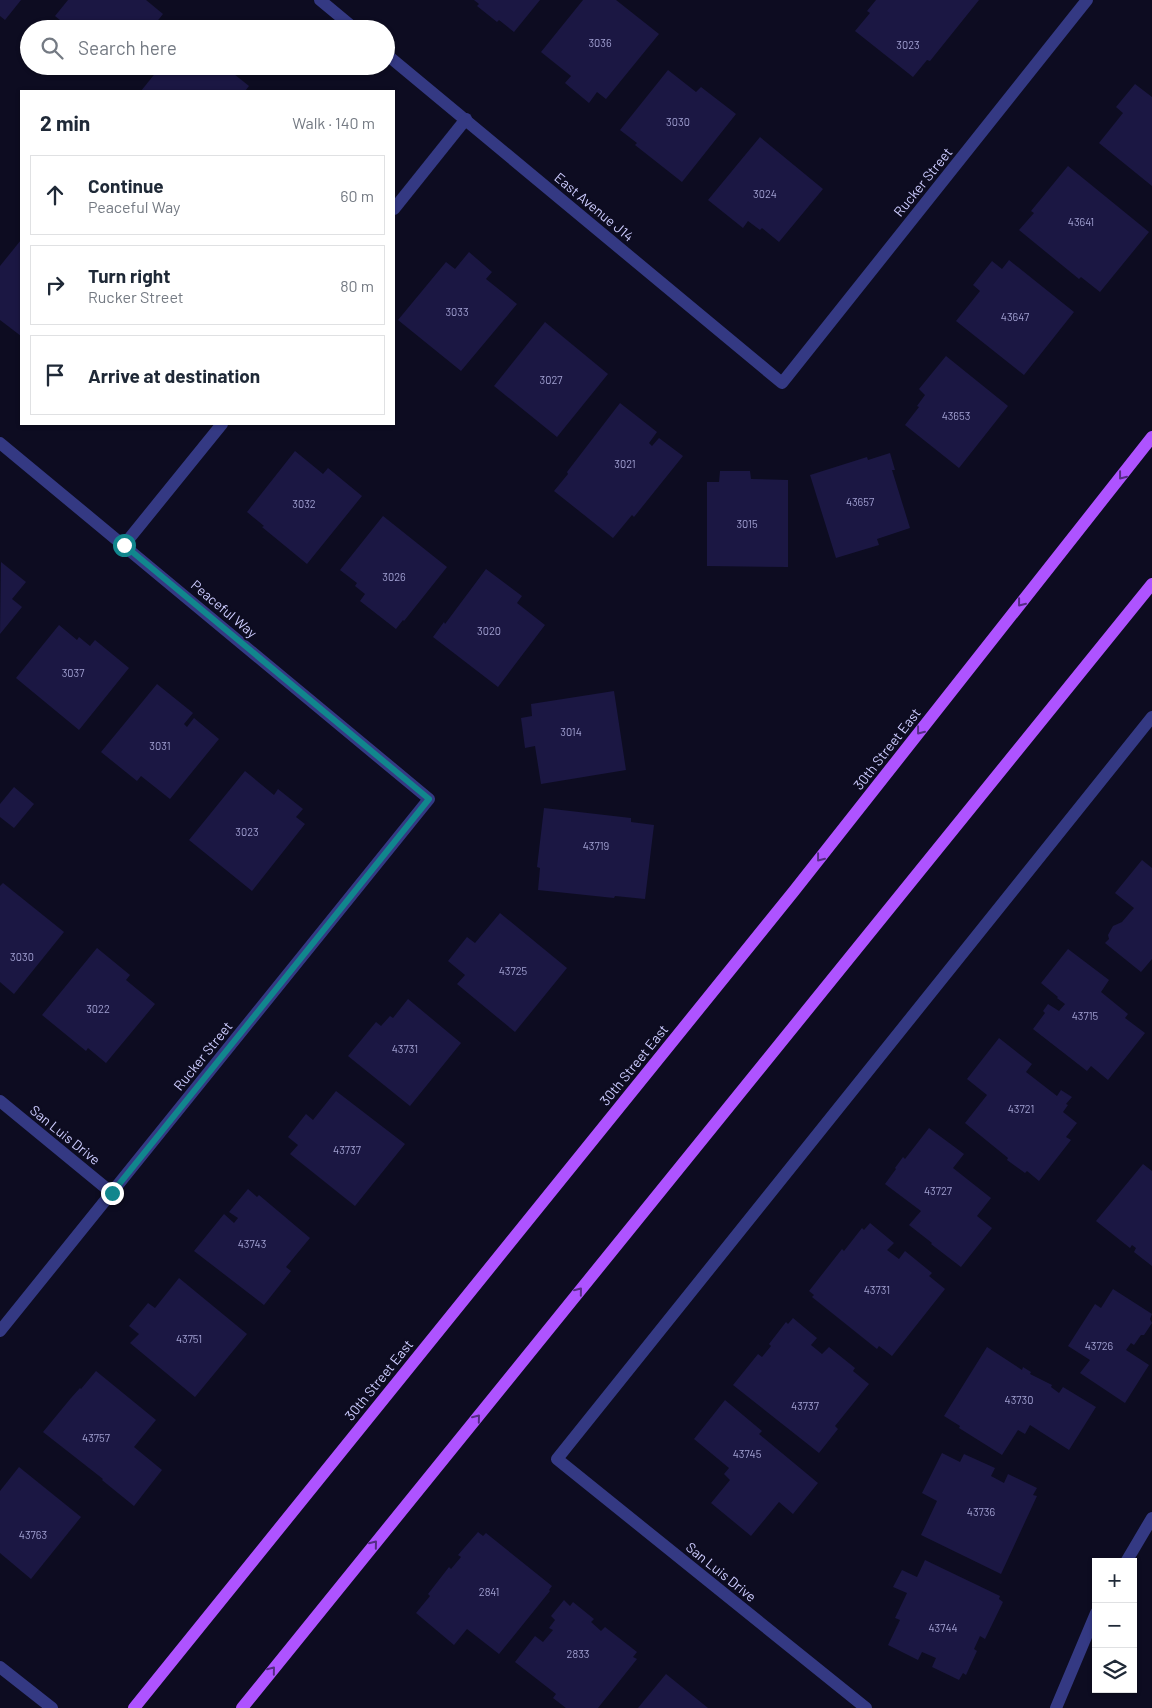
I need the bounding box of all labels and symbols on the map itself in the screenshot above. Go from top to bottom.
house number: 3036 [588,36,612,49]
house number: 3023 [896,38,920,51]
house number: 3030 [666,115,690,128]
street label: Rucker Street [890,144,956,220]
street label: East Avenue J14 [551,169,637,245]
house number: 3024 [753,187,777,200]
house number: 43641 [1068,215,1094,228]
house number: 3033 [445,305,469,318]
house number: 43647 [1001,310,1029,323]
house number: 3027 [540,373,562,386]
house number: 43653 [942,409,970,422]
house number: 3021 [614,457,636,470]
one-way arrow [1119,470,1127,479]
house number: 43657 [846,495,874,508]
house number: 3032 [292,497,316,510]
house number: 3015 [736,517,758,530]
route start [113,534,136,557]
house number: 3026 [382,570,406,583]
street label: Peaceful Way [188,576,261,641]
one-way arrow [1018,597,1027,607]
house number: 3020 [477,624,501,637]
house number: 3037 [62,666,84,679]
street label: 30th Street East [849,704,924,793]
house number: 3014 [560,725,582,738]
one-way arrow [918,725,926,734]
house number: 3031 [149,739,171,752]
house number: 3023 [235,825,259,838]
house number: 43719 [583,839,610,852]
one-way arrow [817,852,825,861]
house number: 3030 [10,950,34,963]
house number: 43725 [499,964,528,977]
house number: 3022 [86,1002,110,1015]
house number: 43715 [1072,1009,1099,1022]
street label: Rucker Street [170,1018,236,1094]
street label: 30th Street East [596,1021,671,1109]
house number: 43731 [392,1042,418,1055]
street label: San Luis Drive [27,1101,104,1168]
house number: 43721 [1008,1102,1034,1115]
house number: 43737 [333,1143,361,1156]
route end [101,1182,124,1205]
house number: 43727 [924,1184,952,1197]
house number: 43743 [238,1237,266,1250]
house number: 43731 [864,1283,890,1296]
one-way arrow [573,1288,581,1297]
house number: 43751 [176,1332,202,1345]
street label: 30th Street East [341,1336,416,1424]
house number: 43726 [1085,1339,1114,1352]
house number: 43730 [1005,1393,1033,1406]
house number: 43737 [791,1399,819,1412]
one-way arrow [471,1414,480,1423]
house number: 43757 [82,1431,110,1444]
house number: 43745 [733,1447,762,1460]
house number: 43736 [967,1505,995,1518]
house number: 43763 [19,1528,47,1541]
street label: San Luis Drive [683,1538,760,1605]
one-way arrow [369,1541,377,1550]
house number: 2841 [479,1585,499,1598]
house number: 43744 [928,1621,958,1634]
house number: 2833 [567,1647,589,1660]
one-way arrow [267,1667,275,1676]

